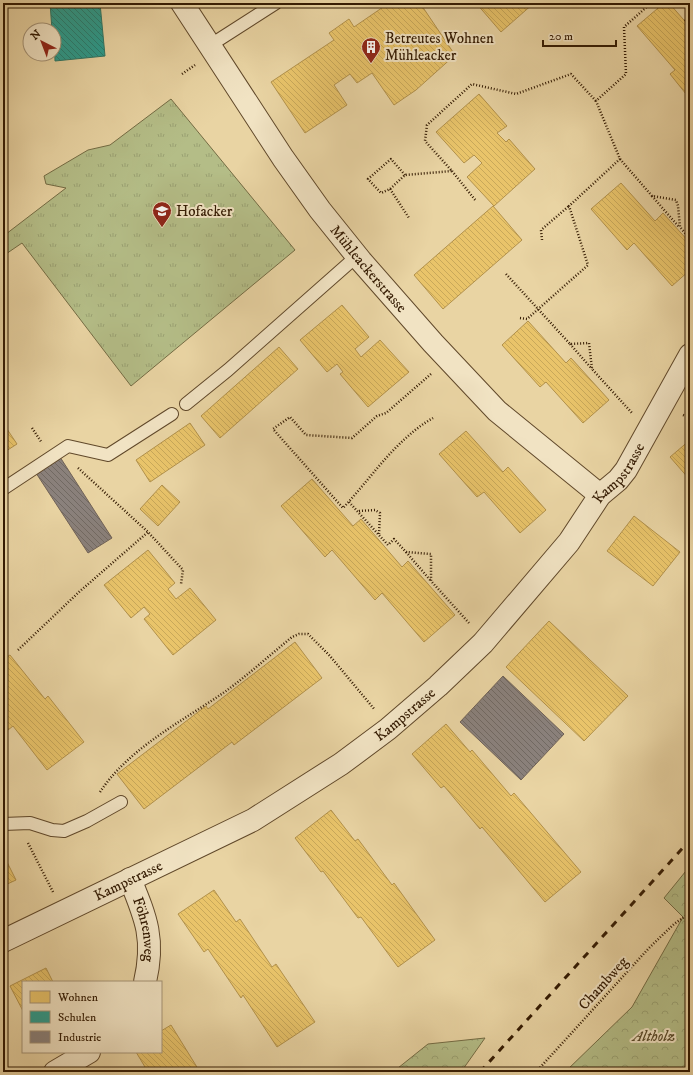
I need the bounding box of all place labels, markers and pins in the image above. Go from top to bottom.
place label: Betreutes Wohnen Mühleacker [385,29,494,65]
building icon: Betreutes Wohnen Mühleacker [360,36,382,64]
school or university icon: Hofacker [151,200,173,228]
place label: Hofacker [176,202,233,221]

